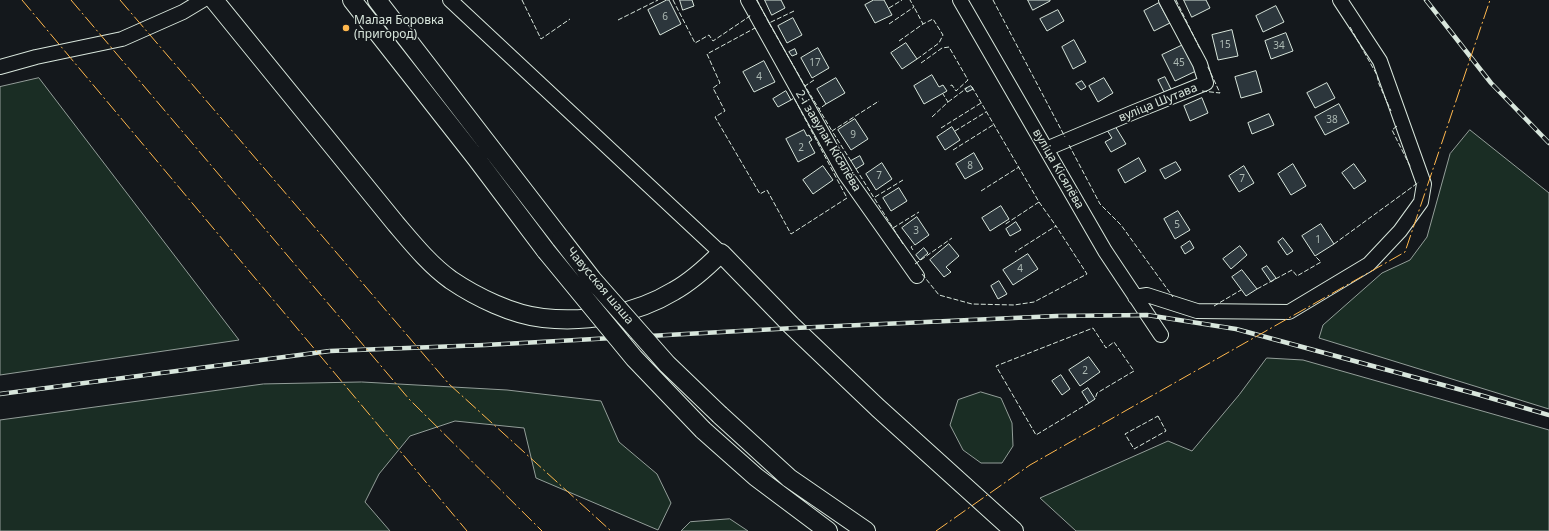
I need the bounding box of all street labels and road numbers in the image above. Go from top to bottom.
street label: вуліца Шутава [1117,81,1199,125]
street label: 2-і завулак Кісялёва [792,88,864,194]
street label: вуліца Кісялёва [1029,126,1087,212]
street label: Чавусская шаша [563,244,637,328]

